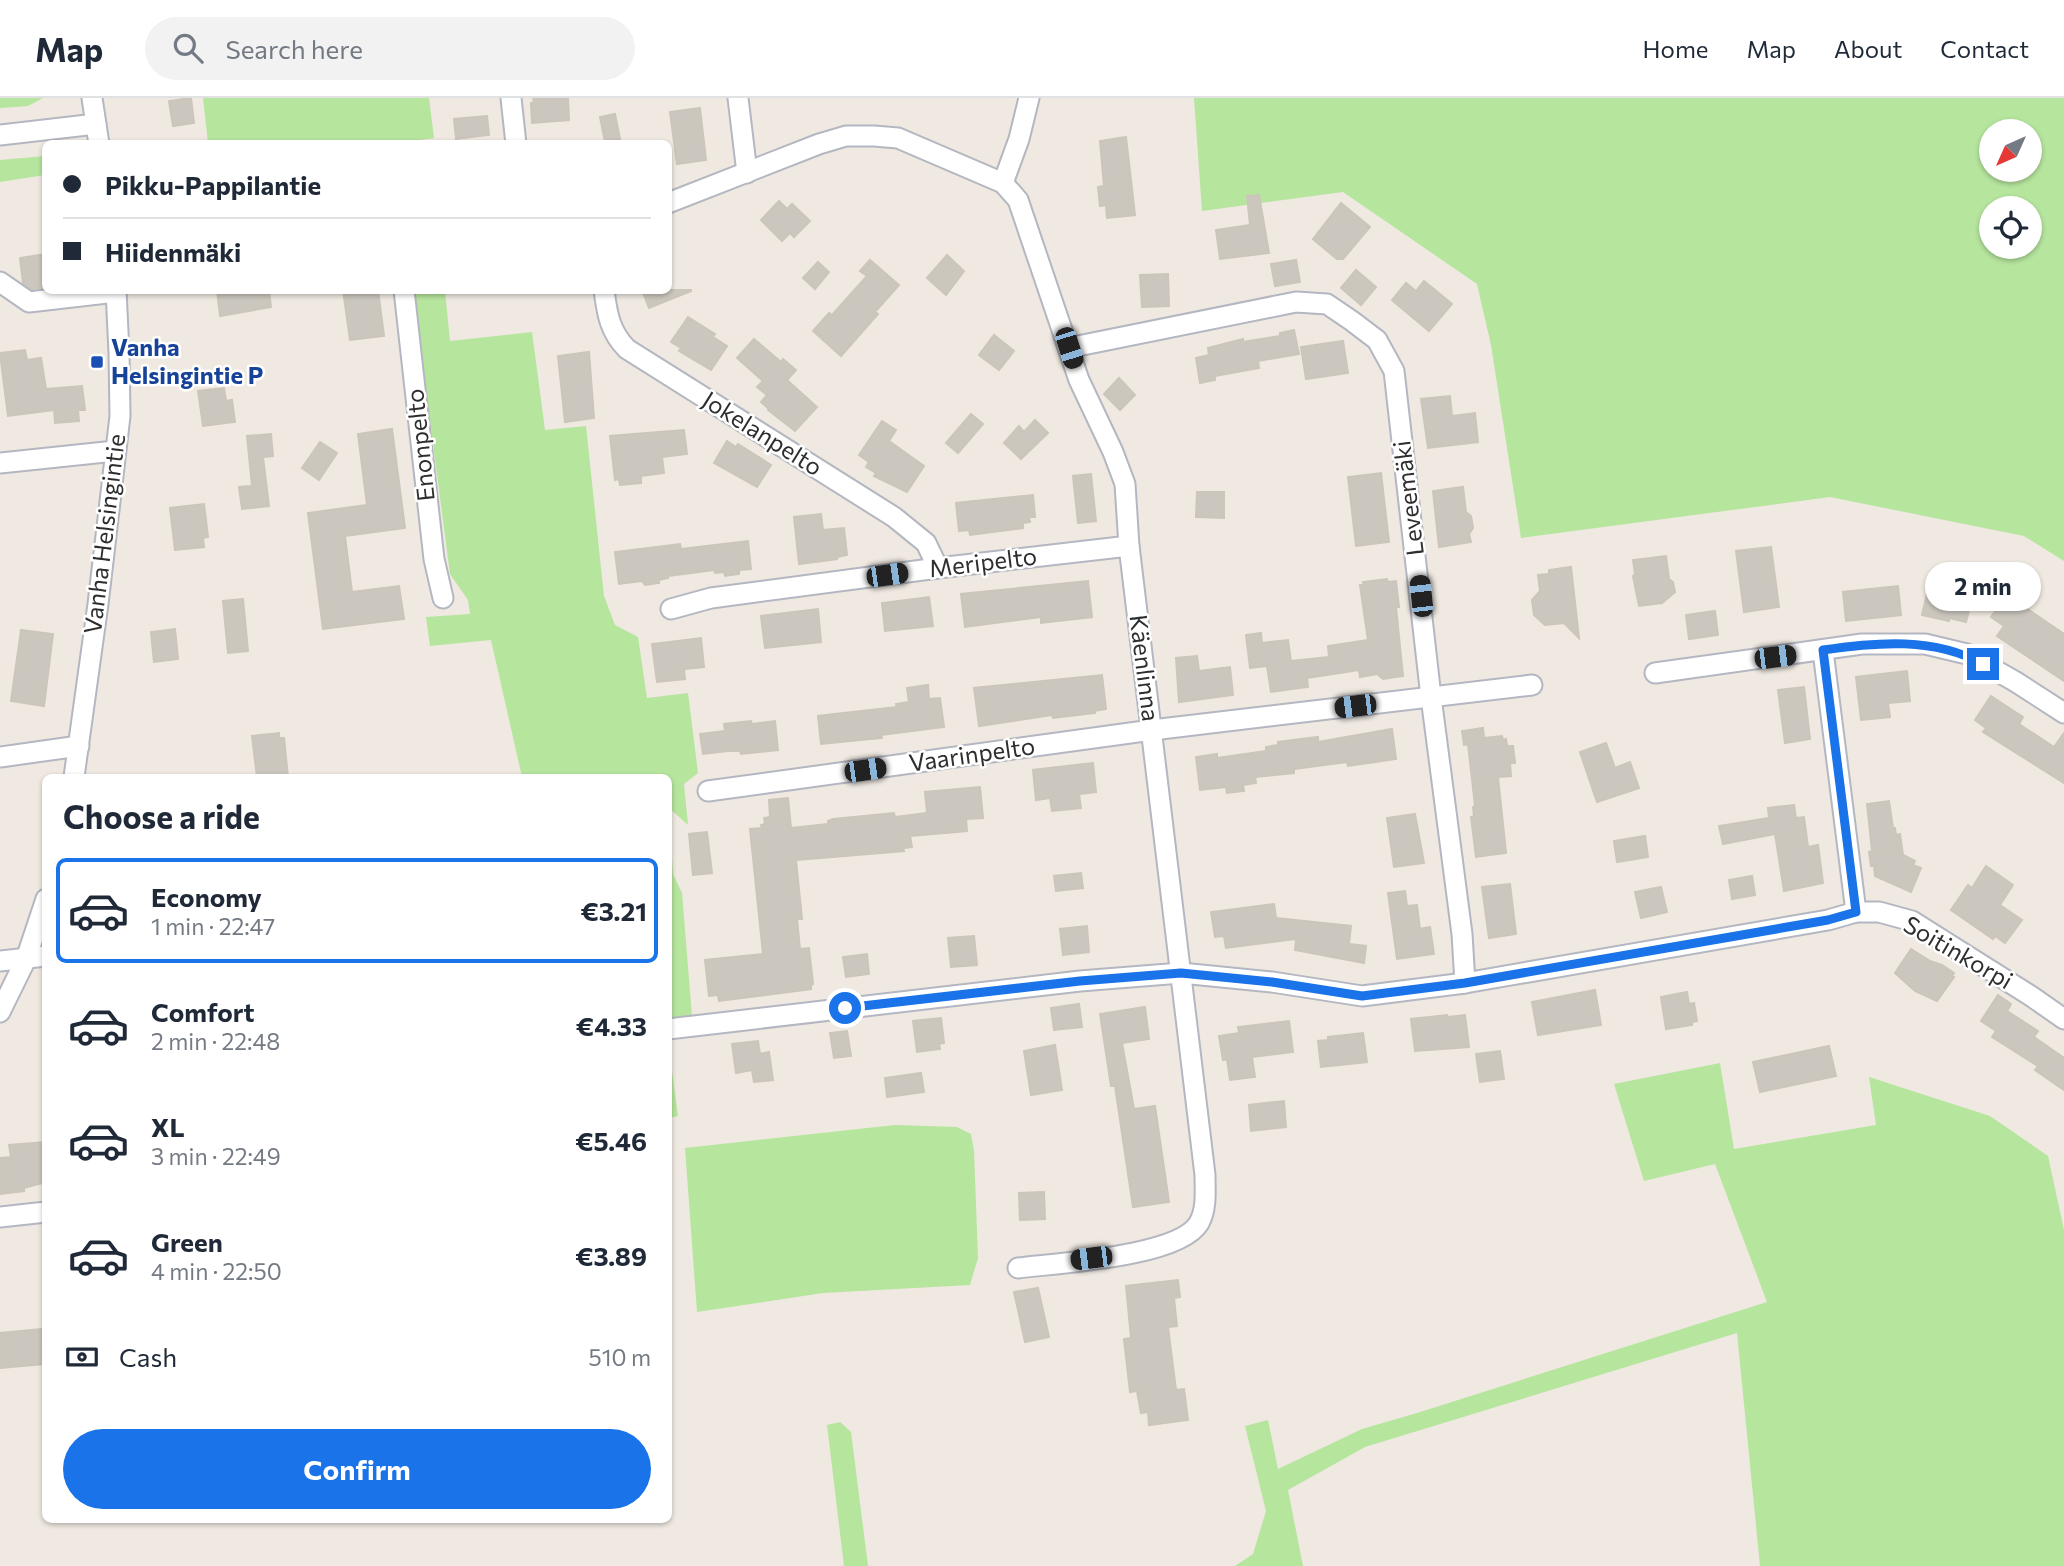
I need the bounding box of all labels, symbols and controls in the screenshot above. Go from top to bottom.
search box [145,17,635,80]
text: Map [35,28,103,69]
icon: search [169,29,207,67]
text: Search here [225,33,363,64]
text: Home [1643,34,1709,63]
text: Map [1747,34,1796,63]
text: About [1834,34,1902,63]
text: Contact [1940,34,2029,63]
north arrow [1979,119,2042,182]
map controls [1979,119,2042,259]
text: Pikku-Pappilantie [105,169,321,200]
button: locate [1979,196,2042,259]
text: Hiidenmäki [105,236,241,267]
car [1053,325,1086,371]
place label: Vanha Helsingintie P [111,332,263,389]
marker: Vanha Helsingintie P [89,354,105,370]
street label: Jokelanpelto [698,384,828,481]
street label: Enonpelto [399,387,440,503]
street label: Vanha Helsingintie [77,432,130,636]
street label: Leveemäki [1386,439,1429,557]
street label: Meripelto [927,541,1038,583]
car [865,562,910,588]
callout: 2 min [1925,562,2041,612]
text: 2 min [1954,572,2012,600]
car [1409,574,1434,618]
street label: Käenlinna [1125,613,1166,723]
car [1753,644,1798,670]
route end [1967,648,1999,680]
car [1333,693,1378,719]
street label: Vaarinpelto [907,730,1037,777]
car [843,757,888,783]
text: Choose a ride [63,796,260,836]
icon: car [67,879,130,942]
text: Economy [151,881,262,912]
text: €3.21 [580,895,647,926]
street label: Soitinkorpi [1899,909,2018,995]
text: 1 min · 22:47 [151,912,275,940]
route start [829,992,861,1024]
icon: car [67,994,130,1057]
text: Comfort [151,996,254,1027]
text: €4.33 [576,1010,647,1041]
text: 2 min · 22:48 [151,1027,280,1055]
icon: car [67,1109,130,1172]
text: XL [151,1111,185,1142]
text: €5.46 [575,1125,647,1156]
text: 3 min · 22:49 [151,1142,281,1170]
icon: car [67,1224,130,1287]
text: Green [151,1226,223,1257]
text: €3.89 [575,1240,647,1271]
car [1069,1245,1114,1271]
text: 4 min · 22:50 [151,1257,282,1285]
icon: cash [63,1338,101,1376]
text: Cash [119,1341,177,1372]
text: 510 m [588,1343,651,1371]
button: Confirm [63,1429,651,1509]

